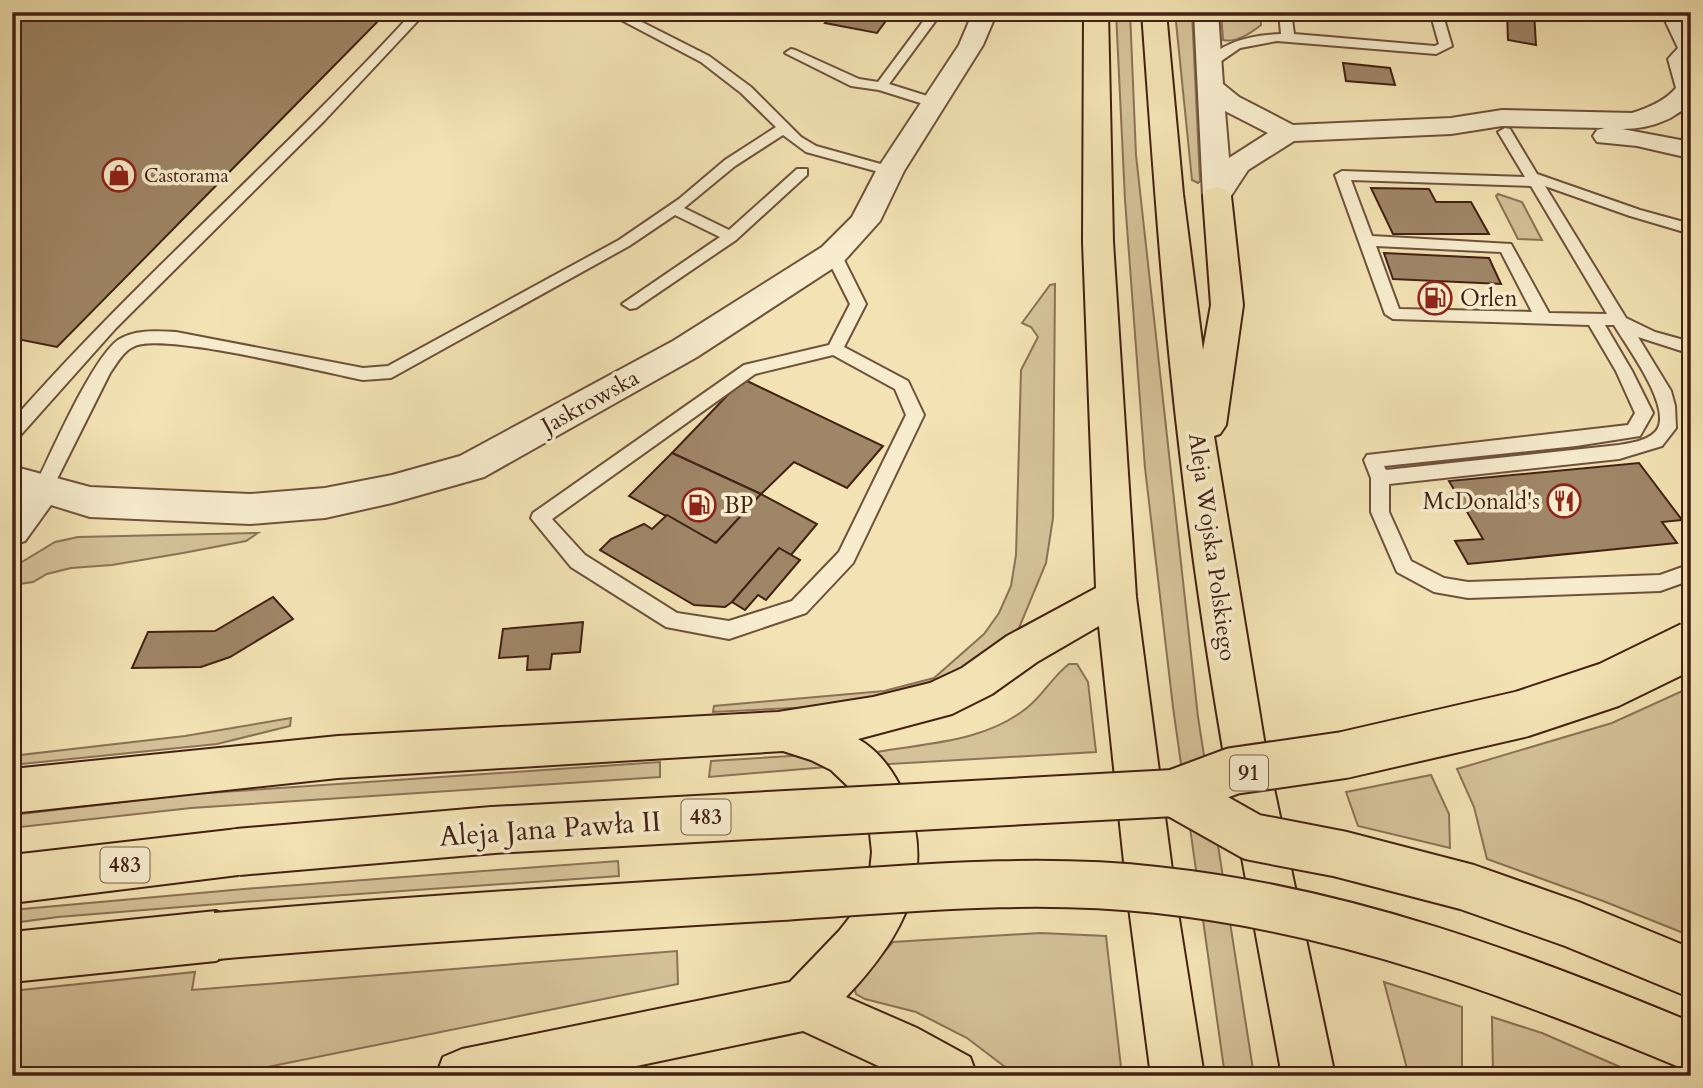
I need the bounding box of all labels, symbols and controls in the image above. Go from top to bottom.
shop icon: Castorama [100,156,138,194]
place label: Castorama [144,163,229,189]
fuel station icon: Orlen [1416,279,1454,317]
place label: Orlen [1460,283,1518,314]
street label: Jaskrowska [533,362,645,442]
street label: Aleja Wojska Polskiego [1181,431,1244,663]
restaurant icon: McDonald's [1545,482,1583,520]
fuel station icon: BP [680,486,718,524]
place label: McDonald's [1423,486,1540,517]
place label: BP [724,490,753,521]
road number: 91 [1230,756,1268,790]
road number: 483 [682,800,730,834]
street label: Aleja Jana Pawła II [438,802,662,856]
road number: 483 [100,848,150,882]

